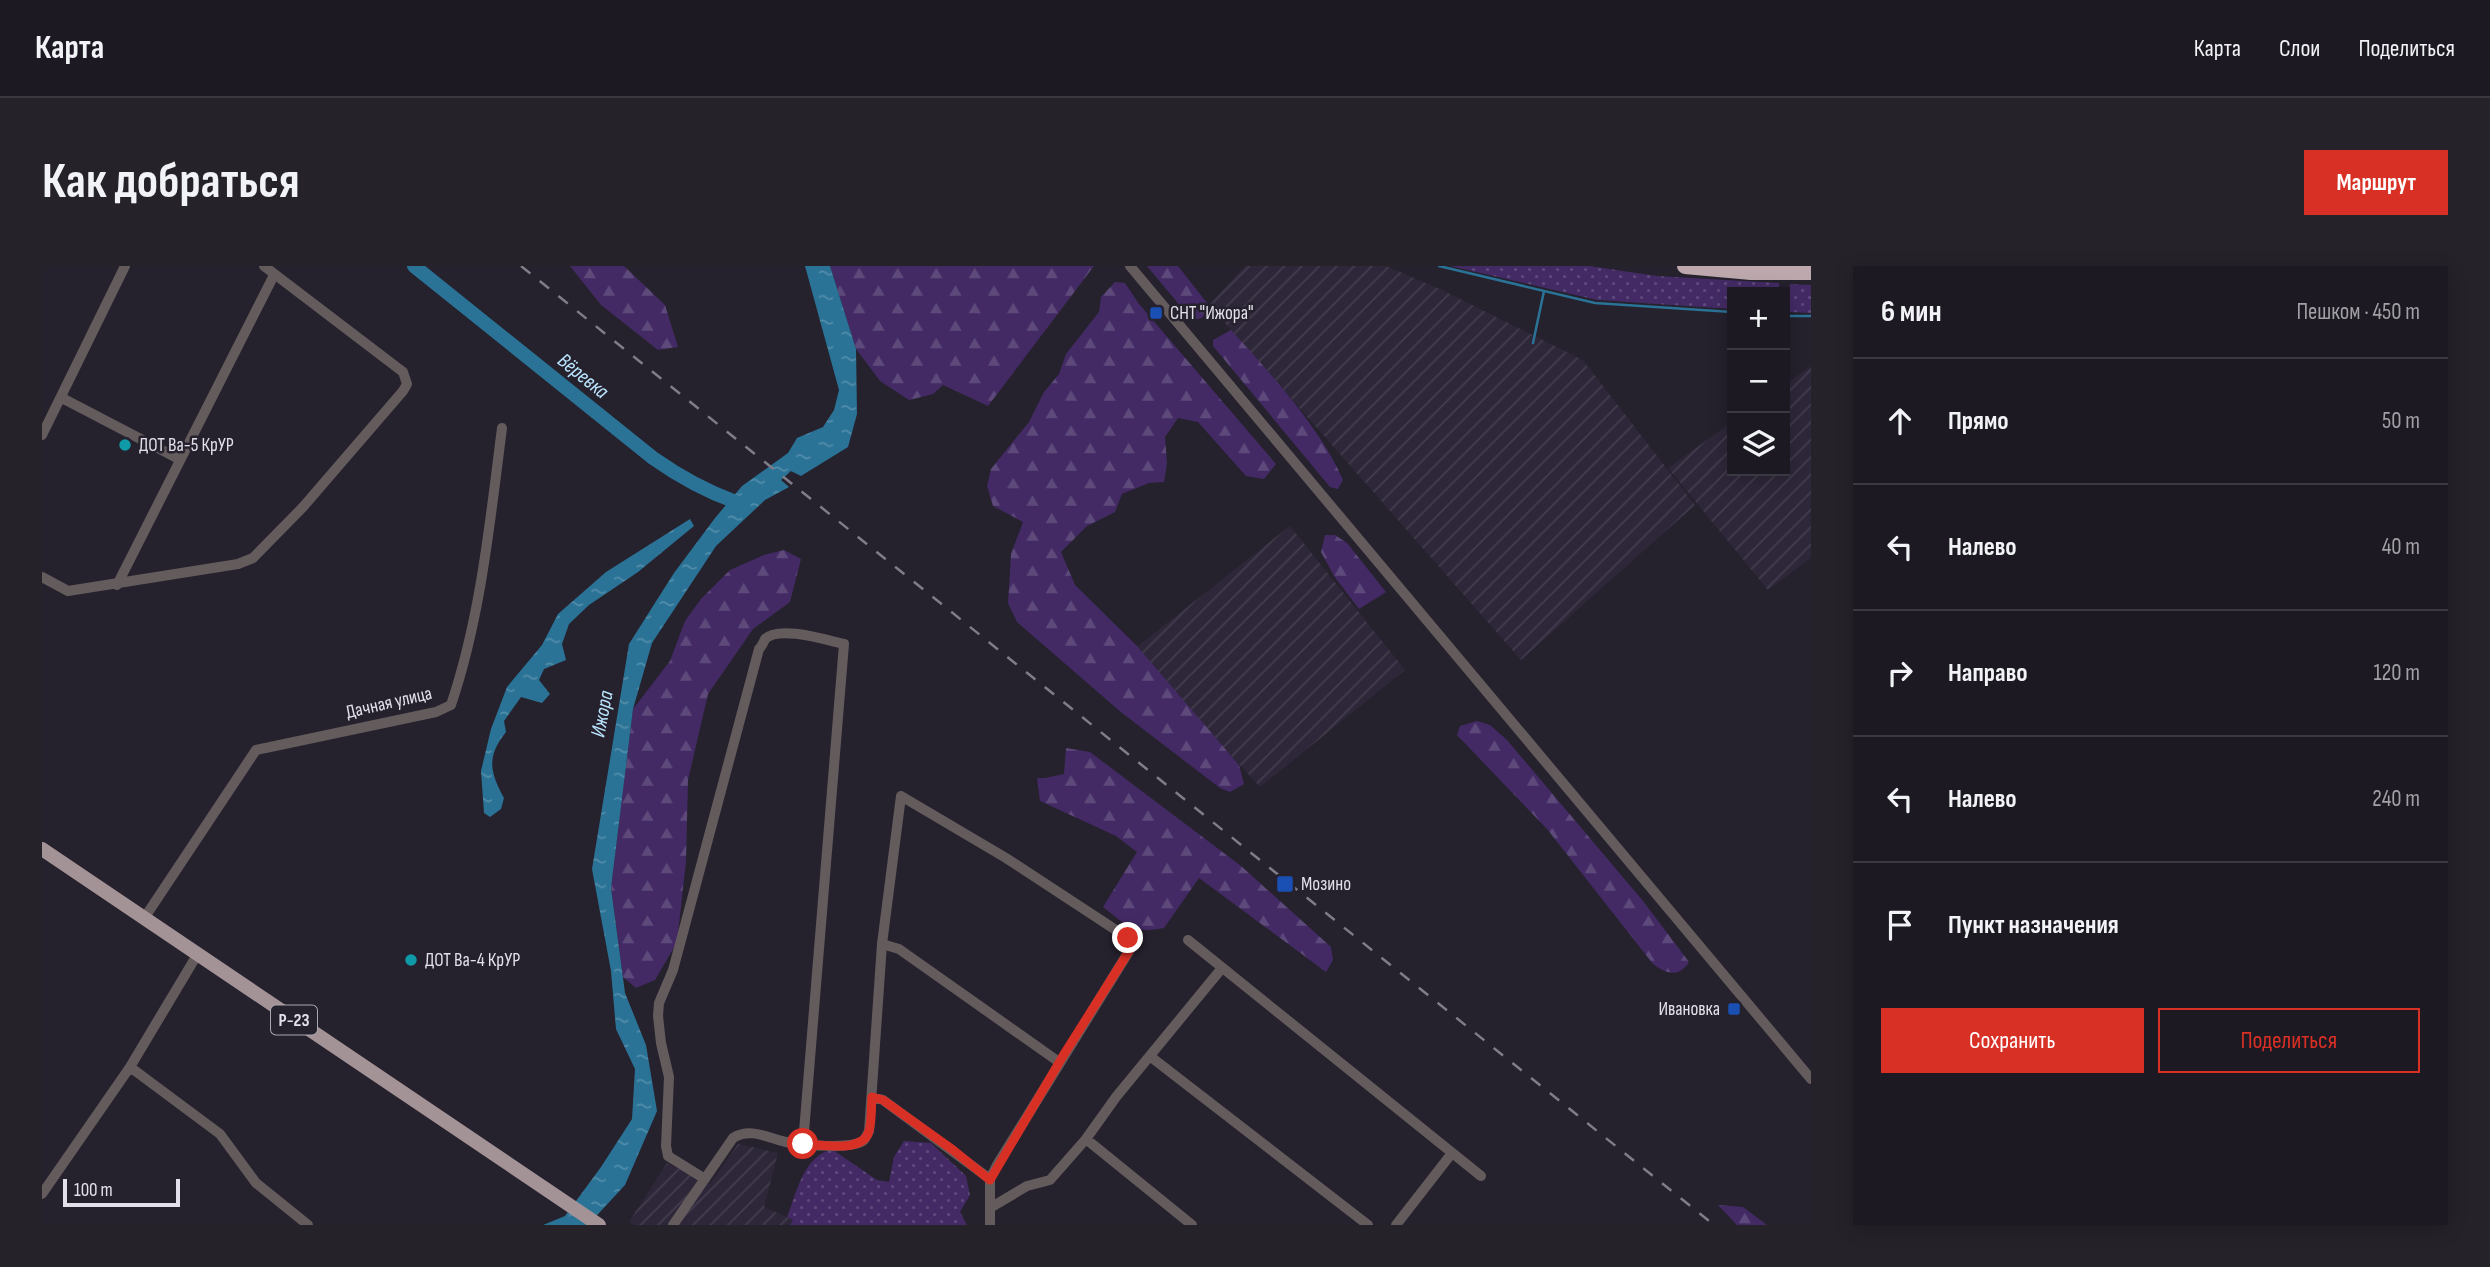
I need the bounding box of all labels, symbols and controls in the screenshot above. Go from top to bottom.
text: Карта [35,28,104,68]
text: Карта [2194,34,2241,63]
text: Слои [2279,34,2320,63]
text: Поделиться [2358,34,2455,63]
button: Маршрут [2304,150,2448,215]
text: Как добраться [42,153,300,212]
map controls [1727,287,1790,476]
button: + [1727,287,1790,350]
text: 6 мин [1881,294,1942,330]
text: Пешком · 450 m [2296,298,2420,326]
place label: СНТ "Ижора" [1170,302,1254,325]
marker: СНТ "Ижора" [1148,305,1164,321]
water label: Вёревка [552,348,614,404]
button: − [1727,350,1790,413]
icon: ahead [1881,402,1919,440]
text: Прямо [1948,406,2009,437]
text: 50 m [2382,407,2420,435]
button: layers [1727,413,1790,476]
place label: ДОТ Ва-5 КрУР [139,434,234,457]
marker: ДОТ Ва-5 КрУР [117,437,133,453]
icon: left [1881,528,1919,566]
text: Налево [1948,532,2017,563]
text: 40 m [2382,533,2420,561]
icon: right [1881,654,1919,692]
text: Направо [1948,658,2027,689]
text: 120 m [2374,659,2420,687]
street label: Дачная улица [344,682,434,724]
water label: Ижора [585,688,619,739]
icon: left [1881,780,1919,818]
text: Налево [1948,784,2017,815]
text: 240 m [2372,785,2420,813]
place label: Мозино [1301,873,1351,896]
marker: Мозино [1275,874,1295,894]
icon: arrive [1881,906,1919,944]
text: Пункт назначения [1948,910,2119,941]
route end [1112,922,1143,953]
place label: ДОТ Ва-4 КрУР [425,949,520,972]
marker: ДОТ Ва-4 КрУР [403,952,419,968]
place label: Ивановка [1658,998,1720,1021]
marker: Ивановка [1726,1001,1742,1017]
road number: Р-23 [271,1006,317,1034]
button: Сохранить [1881,1008,2144,1073]
button: Поделиться [2158,1008,2420,1073]
route start [787,1128,818,1159]
scale bar [63,1176,180,1208]
text: 100 m [74,1179,113,1202]

